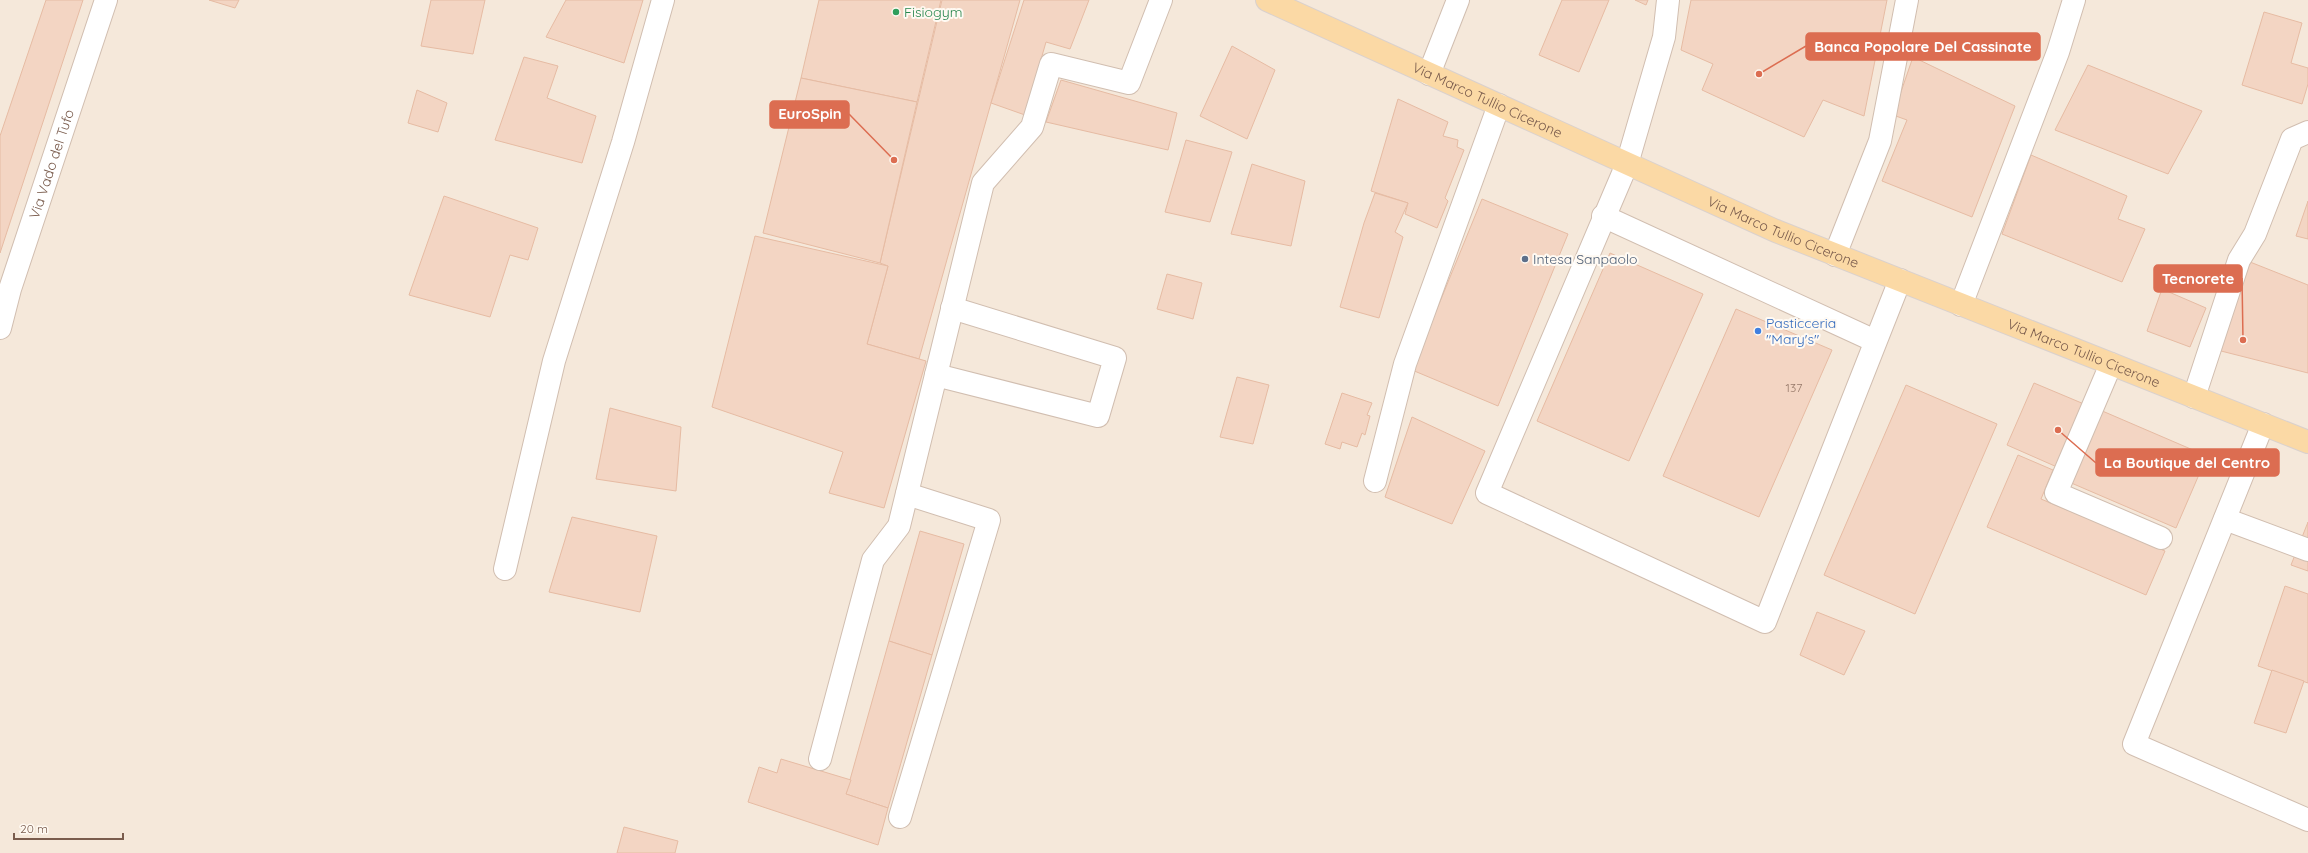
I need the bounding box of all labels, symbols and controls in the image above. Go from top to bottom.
place label: Fisiogym [904,3,962,21]
marker: Fisiogym [891,7,901,17]
callout: Banca Popolare Del Cassinate [1806,33,2040,60]
text: Banca Popolare Del Cassinate [1814,37,2032,56]
street label: Via Marco Tullio Cicerone [1410,58,1565,142]
callout: EuroSpin [770,101,849,128]
text: EuroSpin [778,104,842,123]
street label: Via Vado del Tufo [25,107,78,221]
street label: Via Marco Tullio Cicerone [1705,192,1862,272]
place label: Intesa Sanpaolo [1533,250,1638,268]
marker: Intesa Sanpaolo [1520,254,1530,264]
callout: Tecnorete [2154,265,2242,292]
text: Tecnorete [2162,269,2234,288]
place label: Pasticceria "Mary's" [1766,314,1836,348]
street label: Via Marco Tullio Cicerone [2005,315,2163,391]
marker: Pasticceria "Mary's" [1753,326,1763,336]
house number: 137 [1786,380,1802,395]
callout: La Boutique del Centro [2096,449,2279,476]
text: La Boutique del Centro [2104,453,2270,472]
scale bar [14,815,123,841]
text: 20 m [20,821,48,836]

